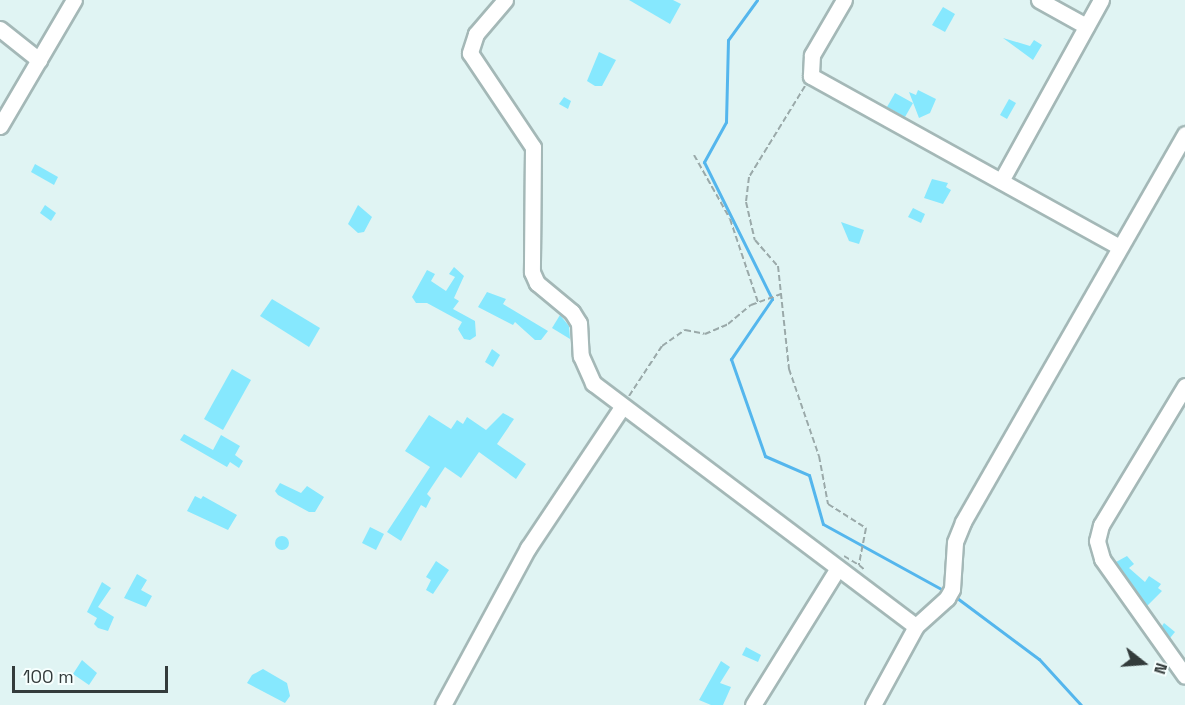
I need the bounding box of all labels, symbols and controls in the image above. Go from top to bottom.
north arrow [1113,633,1173,693]
scale bar [15,654,171,692]
text: N [1149,660,1172,677]
text: 100 m [23,665,74,688]

